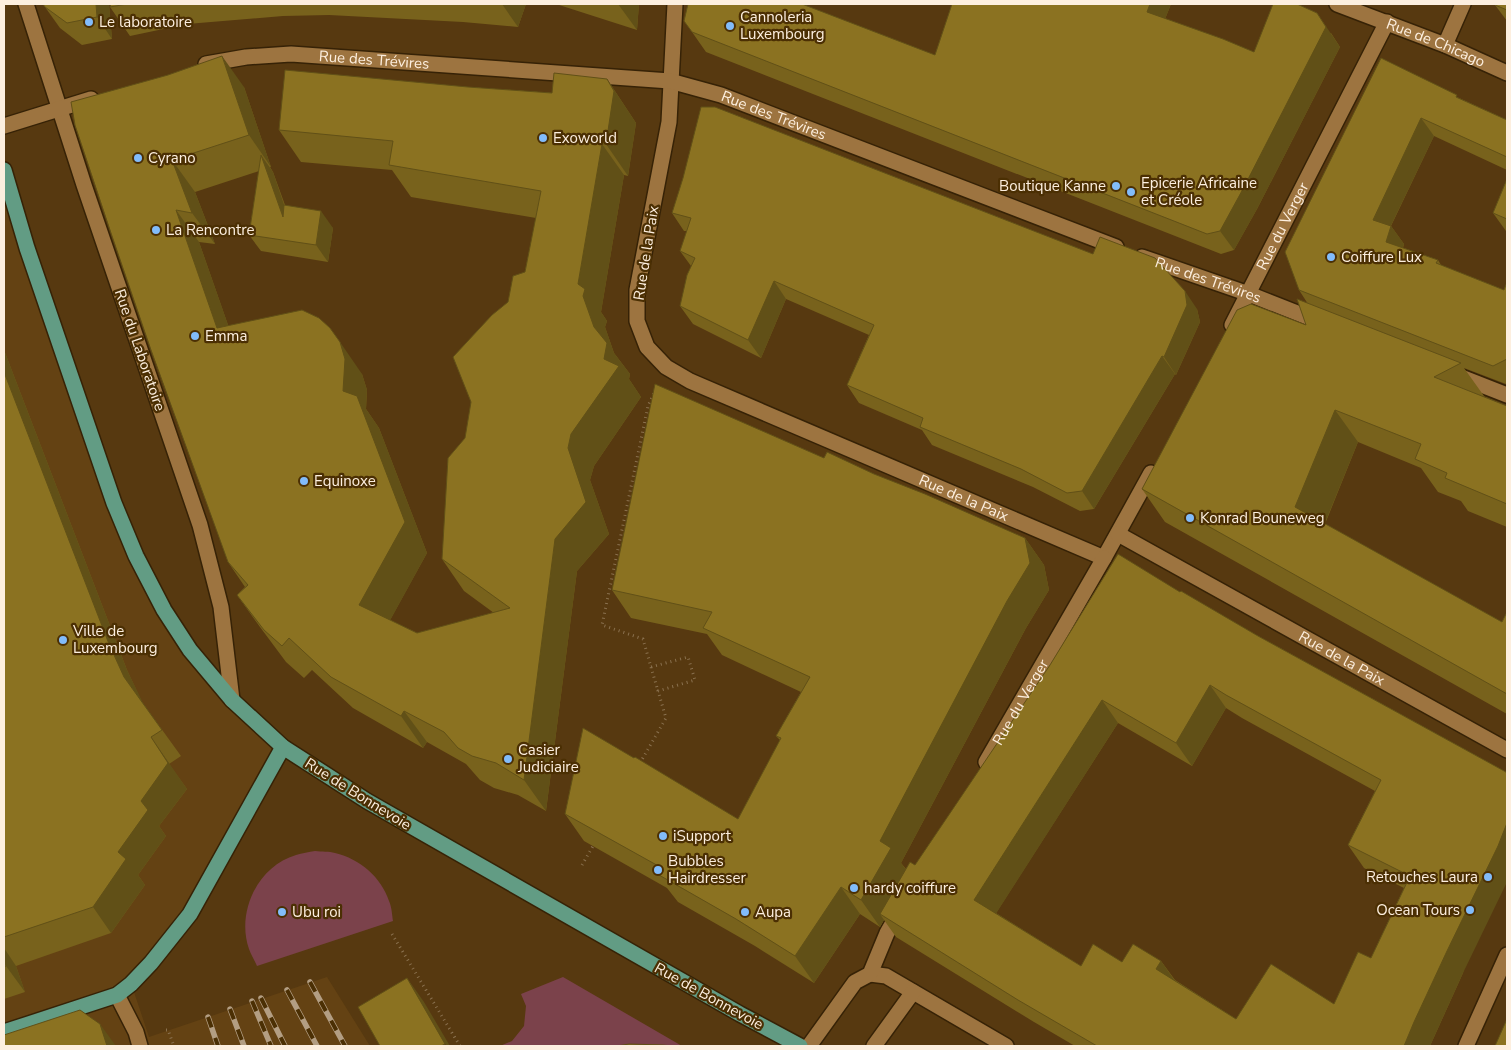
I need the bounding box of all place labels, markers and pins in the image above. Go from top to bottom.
place label: Cannoleria Luxembourg [740,7,825,44]
place label: Le laboratoire [99,12,192,32]
marker: Le laboratoire [83,16,95,28]
marker: Cannoleria Luxembourg [724,20,736,32]
place label: Exoworld [553,128,617,148]
marker: Exoworld [537,132,549,144]
place label: Cyrano [148,148,196,168]
marker: Cyrano [132,152,144,164]
place label: Epicerie Africaine et Créole [1141,173,1257,210]
place label: Boutique Kanne [999,176,1106,196]
marker: Boutique Kanne [1110,180,1122,192]
marker: Epicerie Africaine et Créole [1125,186,1137,198]
place label: La Rencontre [166,220,254,240]
marker: La Rencontre [150,224,162,236]
place label: Coiffure Lux [1341,247,1422,267]
marker: Coiffure Lux [1325,251,1337,263]
place label: Emma [205,326,247,346]
marker: Emma [189,330,201,342]
place label: Equinoxe [314,471,376,491]
marker: Equinoxe [298,475,310,487]
place label: Konrad Bouneweg [1200,508,1324,528]
marker: Konrad Bouneweg [1184,512,1196,524]
place label: Ville de Luxembourg [72,621,158,658]
marker: Ville de Luxembourg [57,634,69,646]
place label: Casier Judiciaire [517,740,579,777]
marker: Casier Judiciaire [502,753,514,765]
place label: iSupport [673,826,732,846]
marker: iSupport [657,830,669,842]
place label: Bubbles Hairdresser [668,851,747,888]
marker: Bubbles Hairdresser [652,864,664,876]
place label: Retouches Laura [1366,867,1478,887]
marker: Retouches Laura [1482,871,1494,883]
place label: hardy coiffure [864,878,956,898]
marker: hardy coiffure [848,882,860,894]
place label: Ocean Tours [1376,900,1460,920]
place label: Ubu roi [292,902,341,922]
place label: Aupa [755,902,791,922]
marker: Ocean Tours [1464,904,1476,916]
marker: Ubu roi [276,906,288,918]
marker: Aupa [739,906,751,918]

